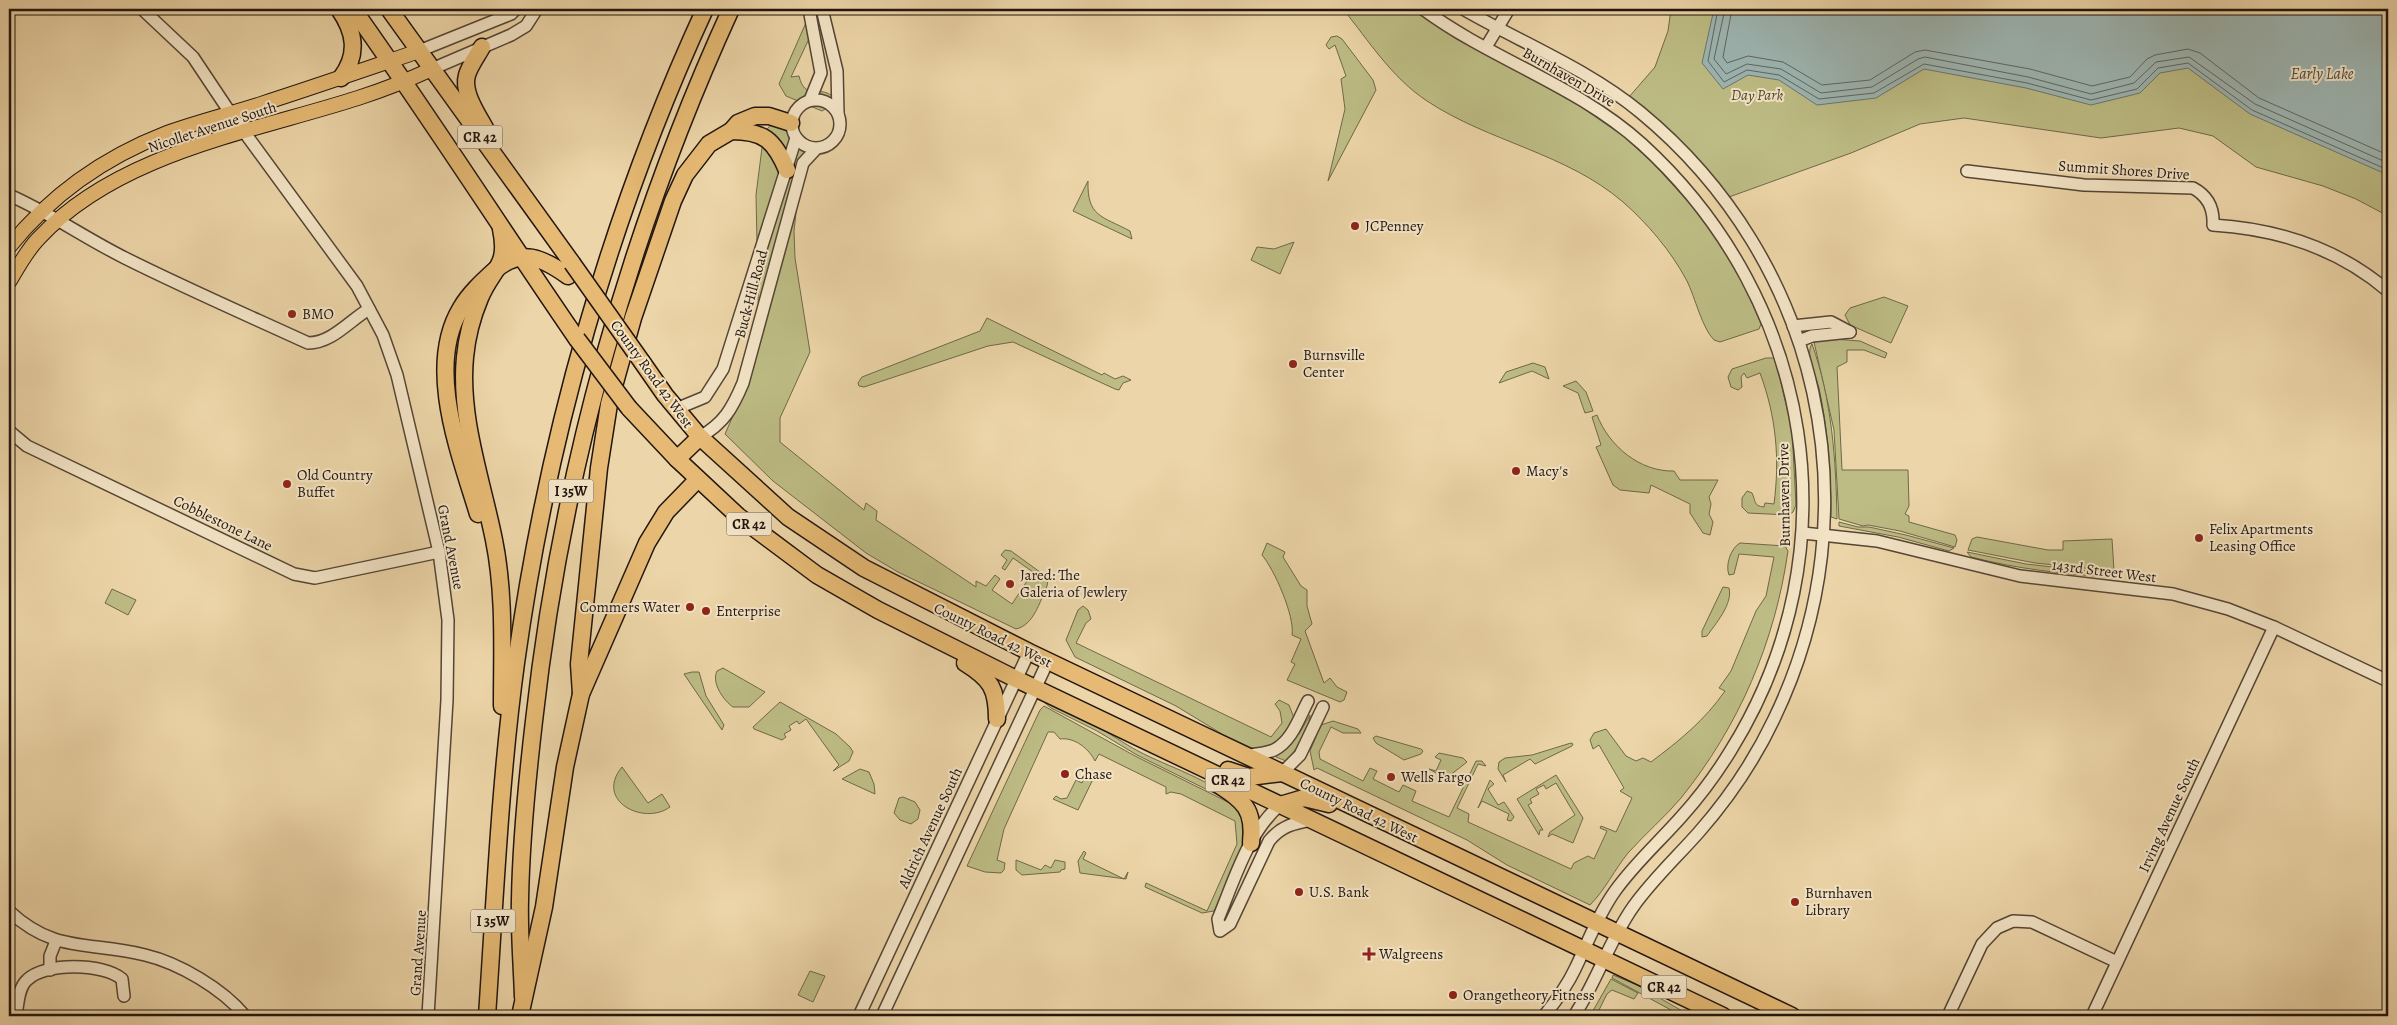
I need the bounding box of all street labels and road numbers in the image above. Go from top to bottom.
street label: Burnhaven Drive [1519,42,1619,112]
street label: Nicollet Avenue South [145,97,279,157]
road number: CR 42 [458,125,502,148]
street label: Summit Shores Drive [2058,155,2191,185]
street label: Buck Hill Road [730,247,773,340]
street label: County Road 42 West [606,316,698,432]
street label: Burnhaven Drive [1773,443,1795,547]
road number: I 35W [548,480,594,502]
street label: Cobblestone Lane [170,490,276,556]
street label: Grand Avenue [433,503,469,591]
road number: CR 42 [726,512,772,536]
street label: 143rd Street West [2051,555,2157,587]
street label: County Road 42 West [931,598,1055,672]
street label: Irving Avenue South [2134,754,2204,876]
street label: Aldrich Avenue South [893,764,967,893]
road number: CR 42 [1206,768,1250,792]
street label: County Road 42 West [1297,773,1421,847]
street label: Grand Avenue [405,909,431,997]
road number: I 35W [470,909,516,932]
road number: CR 42 [1642,976,1686,999]

